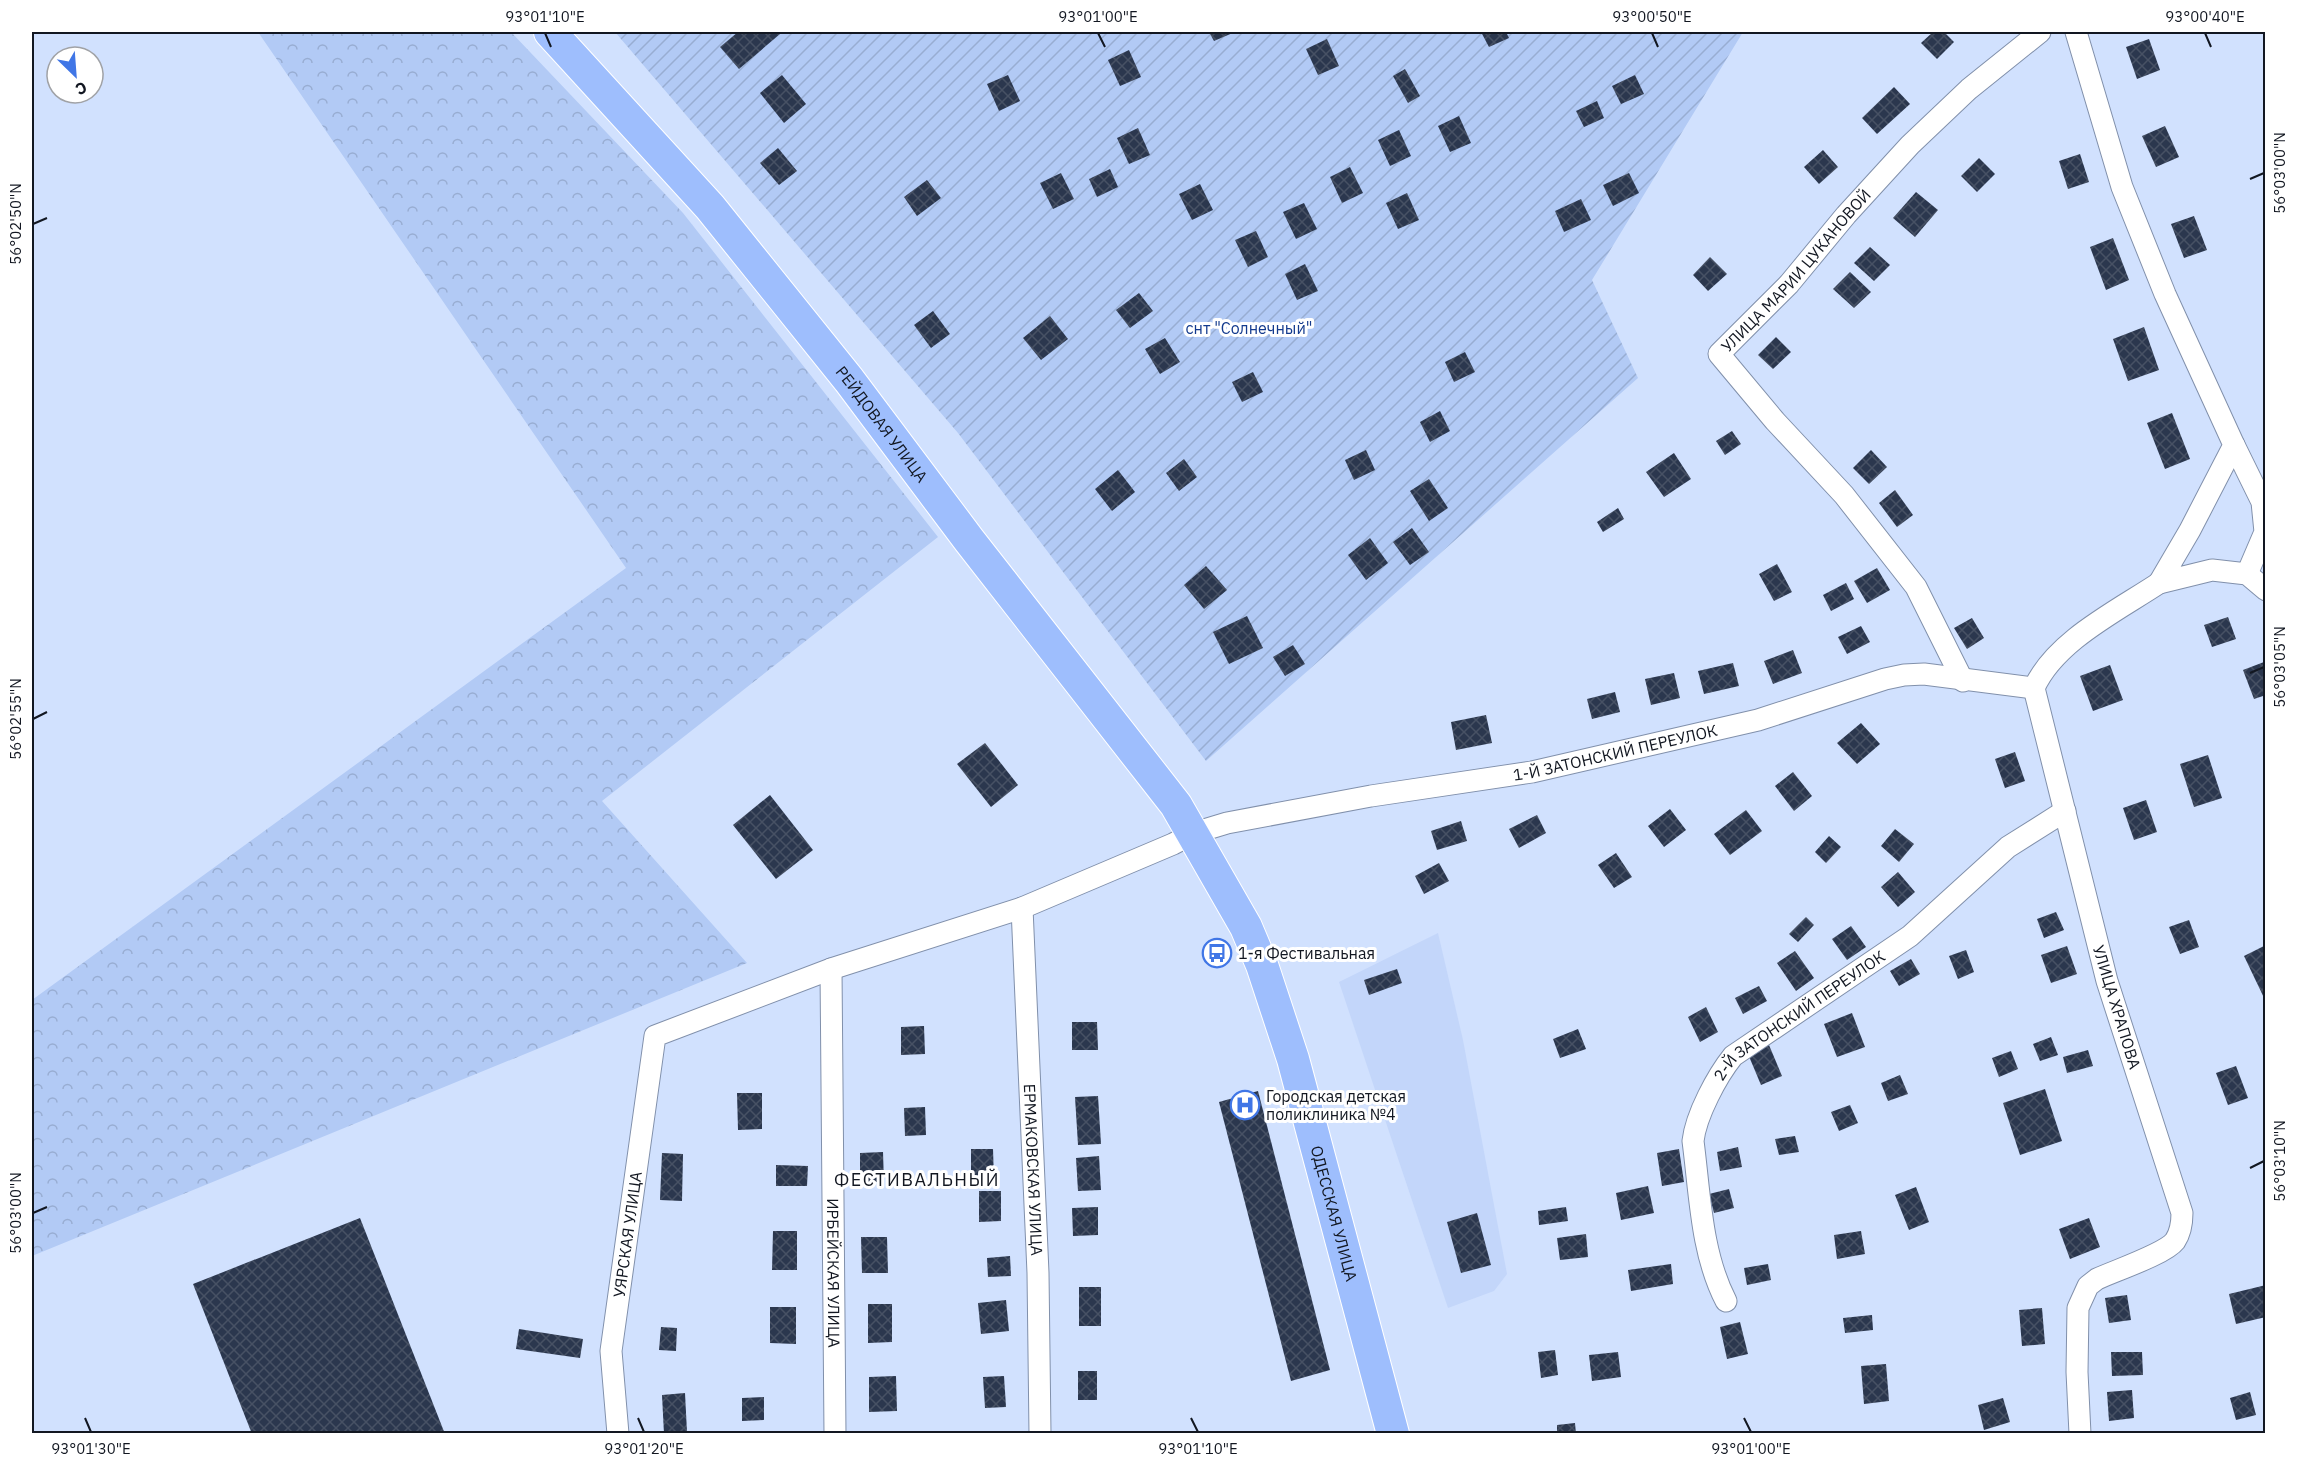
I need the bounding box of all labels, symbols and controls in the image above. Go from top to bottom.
text: 93°01'10"E [505,7,585,26]
text: 93°01'00"E [1058,7,1138,26]
text: 93°00'50"E [1612,7,1692,26]
text: 93°00'40"E [2165,7,2245,26]
north arrow [45,45,105,105]
text: С [72,77,90,100]
text: 56°03'00"N [2270,132,2289,214]
text: 56°02'50"N [6,183,25,265]
street label: УЛИЦА МАРИИ ЦУКАНОВОЙ [1717,185,1875,356]
park label: снт "Солнечный" [1185,318,1313,338]
street label: РЕЙДОВАЯ УЛИЦА [832,362,932,486]
text: 56°03'05"N [2270,626,2289,708]
text: 56°02'55"N [6,678,25,760]
street label: 1-Й ЗАТОНСКИЙ ПЕРЕУЛОК [1512,720,1719,785]
bus stop icon: 1-я Фестивальная [1201,937,1233,969]
place label: 1-я Фестивальная [1238,943,1375,963]
street label: УЛИЦА ХРАПОВА [2089,943,2145,1071]
street label: 2-Й ЗАТОНСКИЙ ПЕРЕУЛОК [1709,946,1889,1084]
street label: ЕРМАКОВСКАЯ УЛИЦА [1020,1083,1047,1256]
place label: Городская детская поликлиника №4 [1266,1086,1406,1124]
hospital icon: Городская детская поликлиника №4 [1229,1089,1261,1121]
text: 56°03'10"N [2270,1120,2289,1202]
street label: ОДЕССКАЯ УЛИЦА [1307,1143,1362,1283]
district label: ФЕСТИВАЛЬНЫЙ [834,1168,1000,1191]
street label: УЯРСКАЯ УЛИЦА [609,1170,646,1299]
text: 56°03'00"N [6,1172,25,1254]
street label: ИРБЕЙСКАЯ УЛИЦА [823,1198,844,1348]
text: 93°01'30"E [51,1439,131,1458]
text: 93°01'20"E [604,1439,684,1458]
text: 93°01'10"E [1158,1439,1238,1458]
text: 93°01'00"E [1711,1439,1791,1458]

